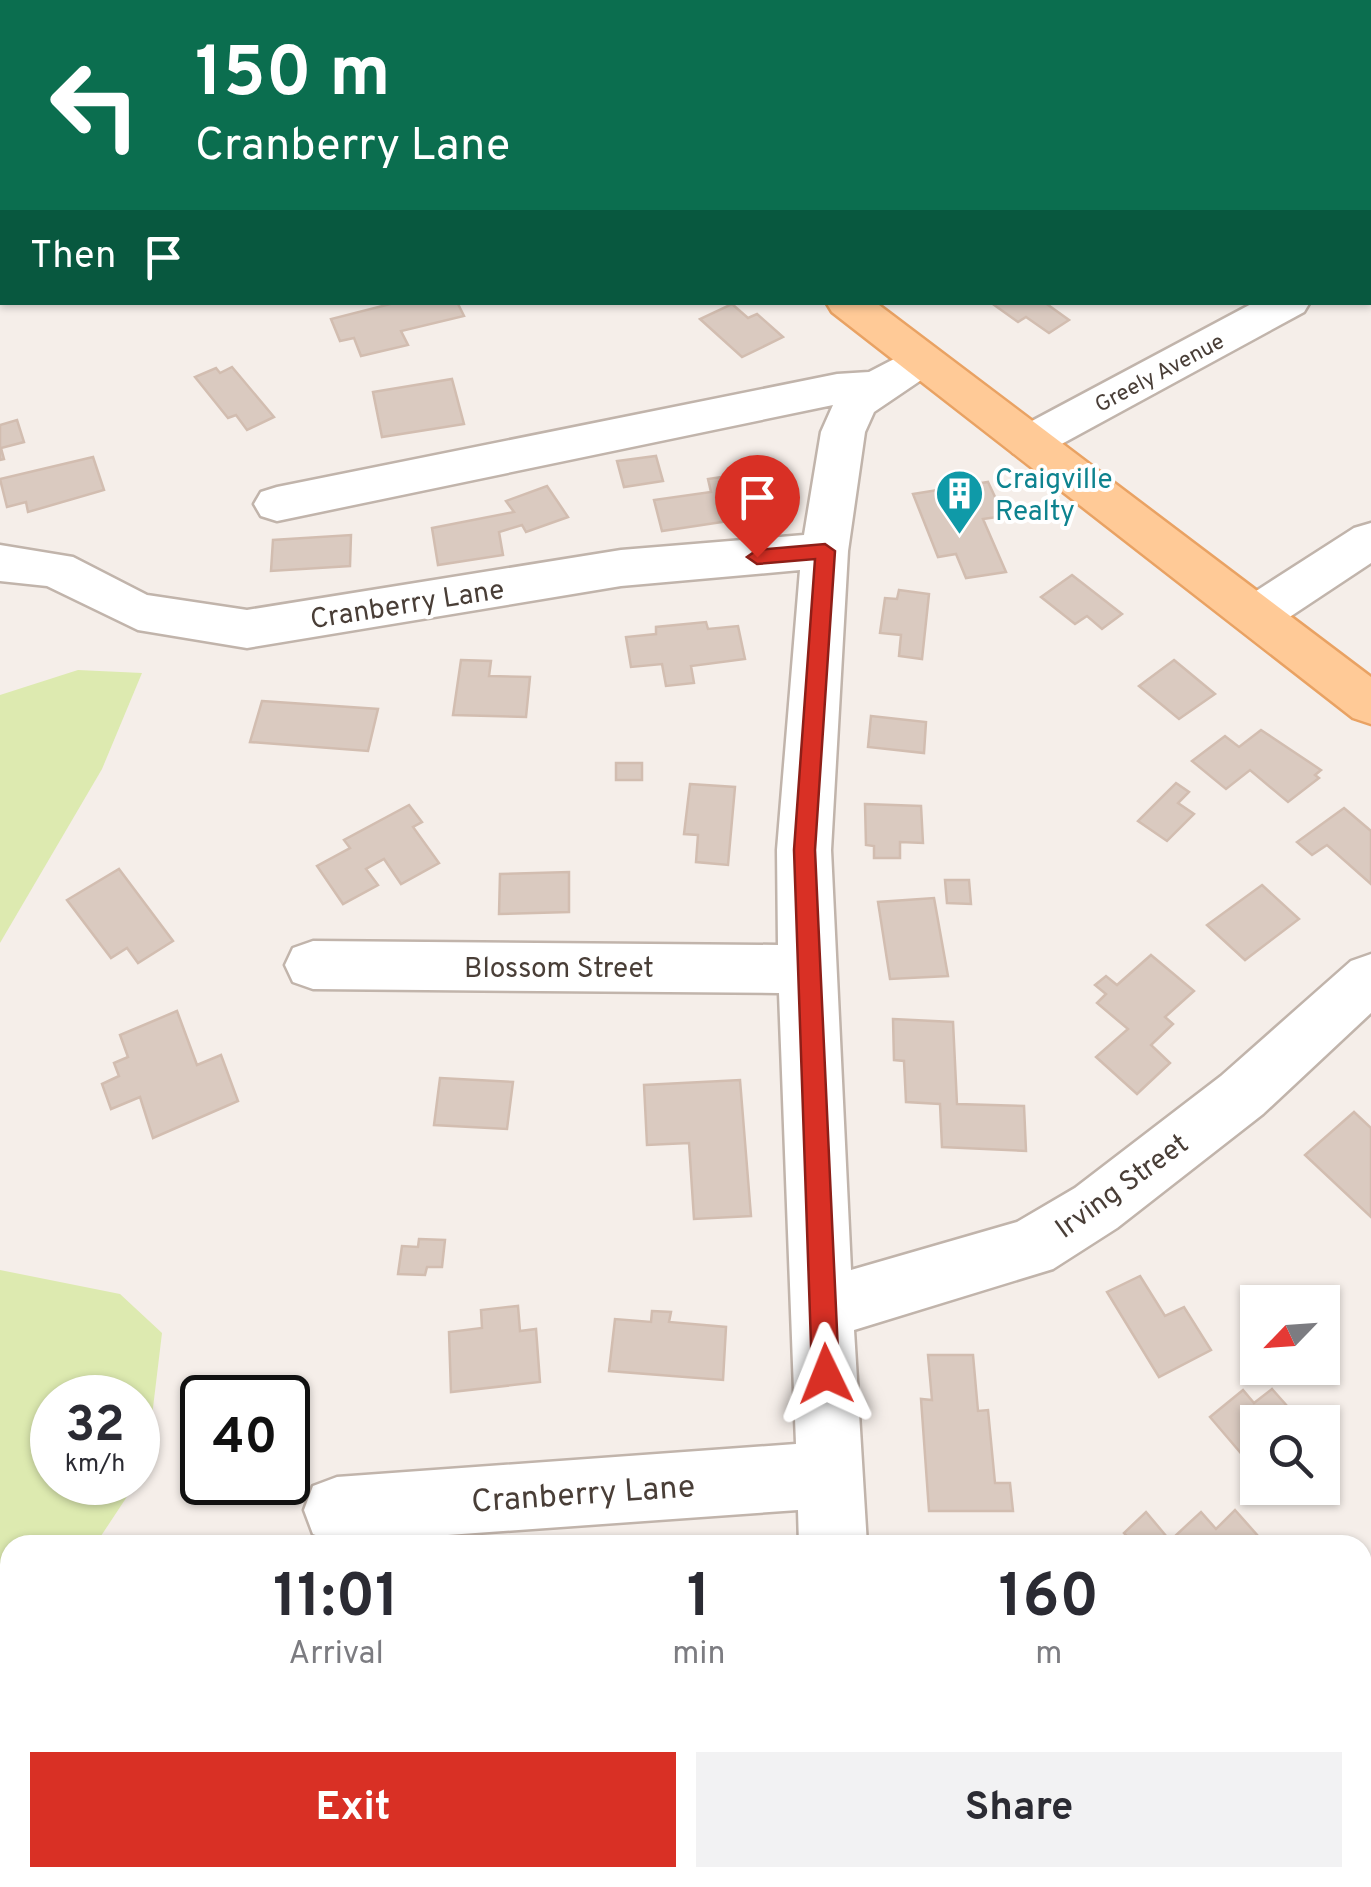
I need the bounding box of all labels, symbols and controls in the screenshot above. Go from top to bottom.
text: 150 m [195,32,390,121]
icon: left [30,40,160,170]
text: Cranberry Lane [195,119,510,176]
icon: arrive [136,230,191,285]
text: Then [30,233,116,282]
street label: Greely Avenue [1091,329,1229,420]
pin [715,455,800,558]
place label: Craigville Realty [995,463,1113,531]
building icon: Craigville Realty [934,468,986,536]
icon: arrive [730,470,785,525]
street label: Cranberry Lane [308,573,507,639]
street label: Blossom Street [464,952,654,988]
street label: Irving Street [1049,1127,1196,1248]
north arrow [1240,1285,1340,1385]
map controls [1240,1285,1340,1505]
position arrow [774,1322,878,1426]
speed limit sign: 40 [180,1375,310,1505]
text: 32 [65,1396,125,1459]
button: search [1240,1405,1340,1505]
text: km/h [65,1449,125,1481]
street label: Cranberry Lane [470,1468,696,1524]
text: 11:01 [273,1562,399,1638]
text: 1 [687,1562,711,1638]
text: 160 [999,1562,1099,1638]
text: Arrival [288,1635,384,1675]
text: min [672,1635,725,1675]
text: m [1035,1635,1062,1675]
button: Exit [30,1752,676,1867]
button: Share [696,1752,1342,1867]

